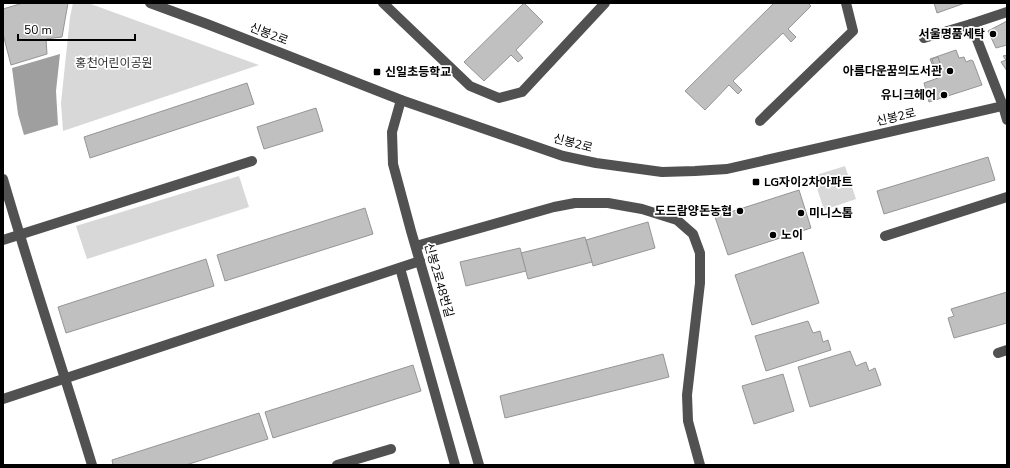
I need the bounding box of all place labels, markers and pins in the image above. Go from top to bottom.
place label: 서울명품세탁 [919,26,985,42]
marker: 서울명품세탁 [988,29,998,39]
place label: 아름다운꿈의도서관 [843,63,942,79]
place label: 신일초등학교 [385,64,451,80]
marker: 아름다운꿈의도서관 [945,66,955,76]
marker: 신일초등학교 [372,67,382,77]
place label: 유니크헤어 [881,87,936,103]
marker: 유니크헤어 [939,90,949,100]
place label: LG자이2차아파트 [764,174,853,190]
marker: LG자이2차아파트 [751,177,761,187]
place label: 도드람양돈농협 [655,203,732,219]
place label: 미니스톱 [809,205,853,221]
marker: 도드람양돈농협 [735,206,745,216]
marker: 미니스톱 [796,208,806,218]
place label: 노이 [781,227,803,243]
marker: 노이 [768,230,778,240]

